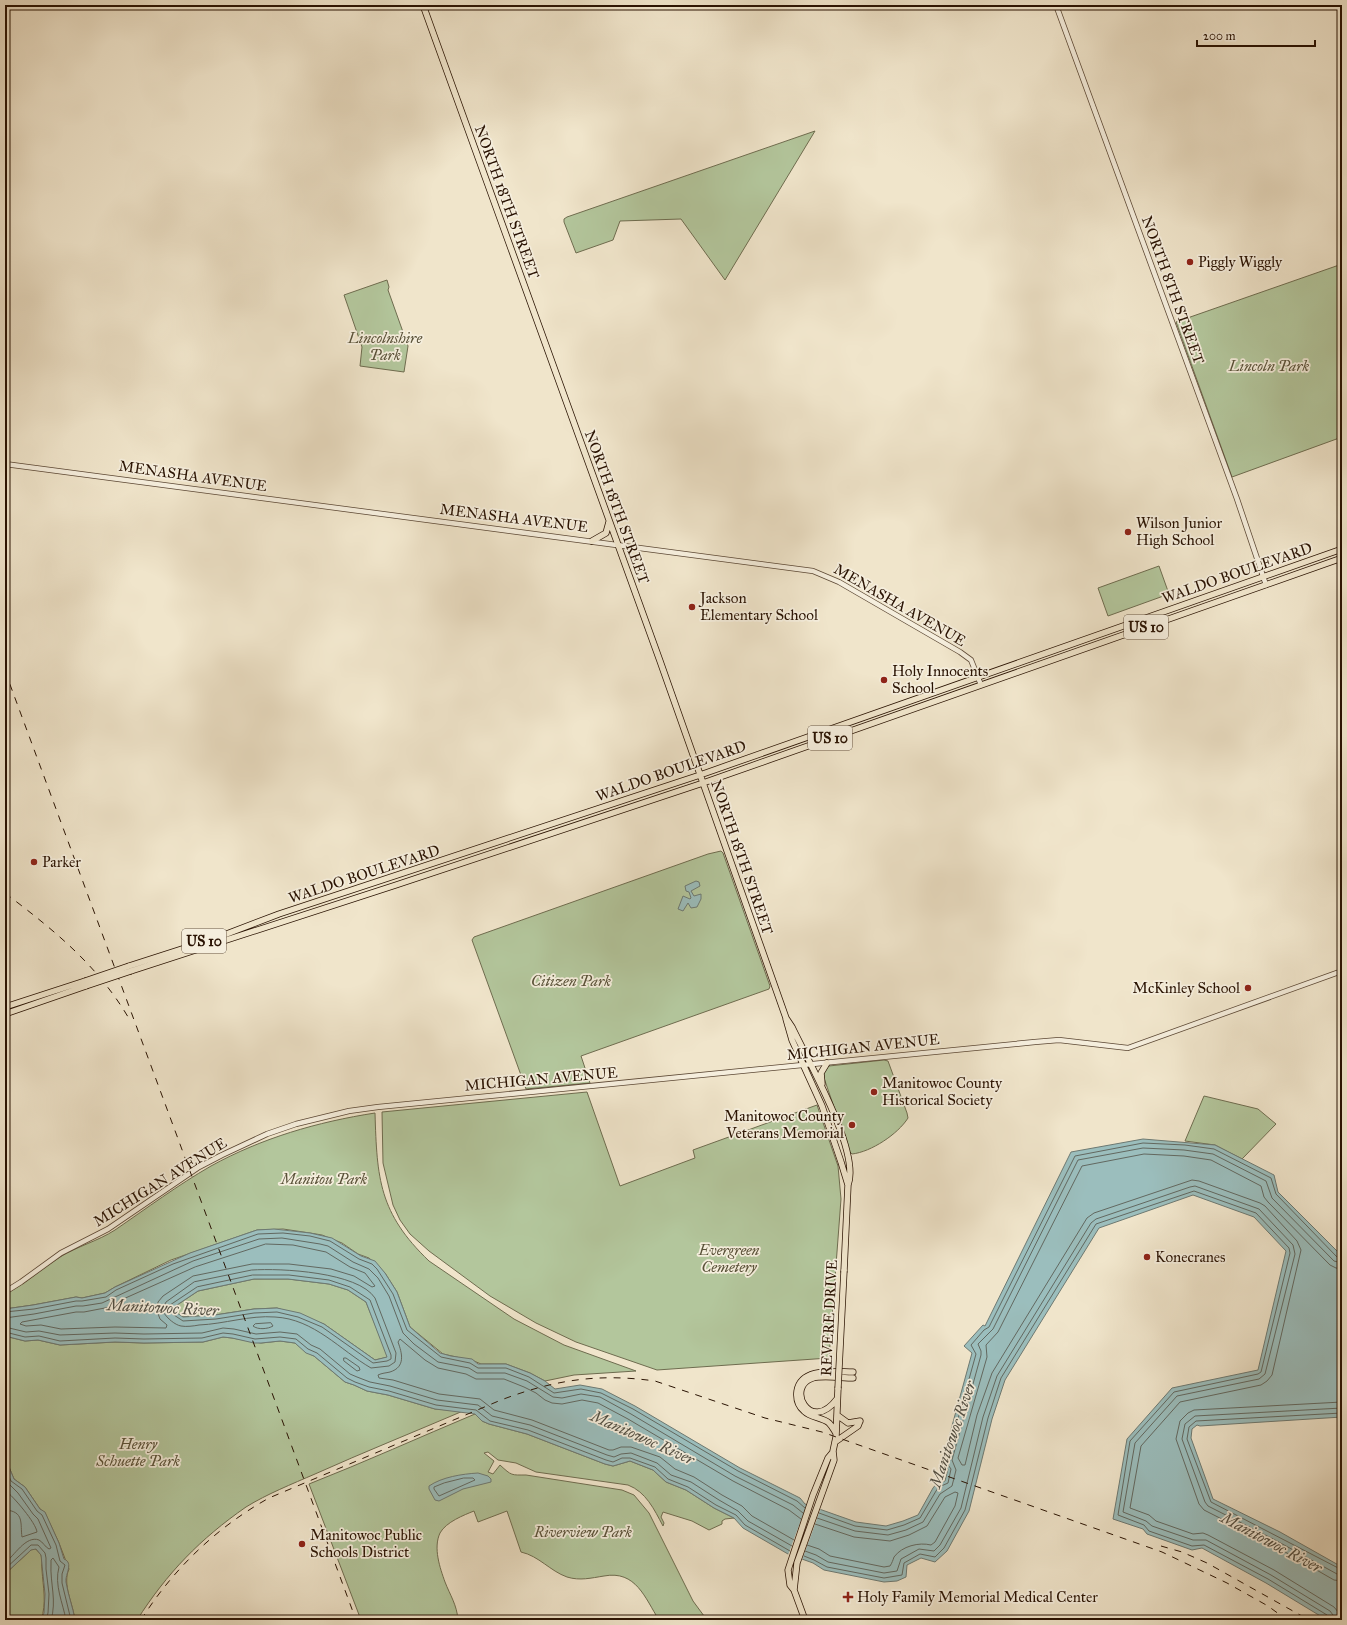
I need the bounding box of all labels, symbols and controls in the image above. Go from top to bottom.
scale bar [1197,22,1315,48]
text: 200 m [1203,29,1236,43]
street label: NORTH 18TH STREET [471,123,543,281]
street label: NORTH 8TH STREET [1138,213,1208,367]
place label: Piggly Wiggly [1198,253,1283,271]
marker: Piggly Wiggly [1185,257,1195,267]
park label: Lincolnshire Park [347,329,422,364]
park label: Lincoln Park [1228,357,1310,375]
street label: NORTH 18TH STREET [581,428,653,586]
street label: MENASHA AVENUE [118,457,268,495]
street label: MENASHA AVENUE [439,500,589,536]
place label: Wilson Junior High School [1136,514,1222,549]
marker: Wilson Junior High School [1123,527,1133,537]
street label: WALDO BOULEVARD [1159,539,1315,607]
street label: MENASHA AVENUE [831,560,969,650]
place label: Jackson Elementary School [698,589,819,624]
marker: Jackson Elementary School [687,602,697,612]
road number: US 10 [1124,615,1168,639]
place label: Holy Innocents School [892,662,988,697]
marker: Holy Innocents School [879,675,889,685]
road number: US 10 [808,726,852,750]
street label: WALDO BOULEVARD [593,737,749,805]
street label: NORTH 18TH STREET [707,777,777,937]
street label: WALDO BOULEVARD [286,841,442,907]
place label: Parker [42,853,81,871]
marker: Parker [29,857,39,867]
road number: US 10 [182,929,226,953]
park label: Citizen Park [531,972,611,990]
place label: McKinley School [1133,979,1241,997]
marker: McKinley School [1243,983,1253,993]
street label: MICHIGAN AVENUE [786,1030,941,1064]
street label: MICHIGAN AVENUE [464,1063,619,1095]
place label: Manitowoc County Historical Society [882,1074,1003,1109]
marker: Manitowoc County Historical Society [869,1087,879,1097]
place label: Manitowoc County Veterans Memorial [724,1107,845,1142]
marker: Manitowoc County Veterans Memorial [847,1120,857,1130]
street label: MICHIGAN AVENUE [90,1134,230,1230]
park label: Manitou Park [279,1170,368,1188]
park label: Evergreen Cemetery [698,1241,760,1276]
place label: Konecranes [1155,1248,1226,1266]
marker: Konecranes [1142,1252,1152,1262]
street label: REVERE DRIVE [817,1259,841,1377]
water label: Manitowoc River [105,1295,220,1320]
water label: Manitowoc River [925,1377,980,1492]
water label: Manitowoc River [586,1405,699,1469]
park label: Henry Schuette Park [95,1435,180,1470]
water label: Manitowoc River [1216,1507,1327,1578]
park label: Riverview Park [533,1523,632,1541]
place label: Manitowoc Public Schools District [310,1526,422,1561]
marker: Manitowoc Public Schools District [297,1539,307,1549]
place label: Holy Family Memorial Medical Center [857,1588,1098,1606]
marker: Holy Family Memorial Medical Center [842,1591,854,1603]

